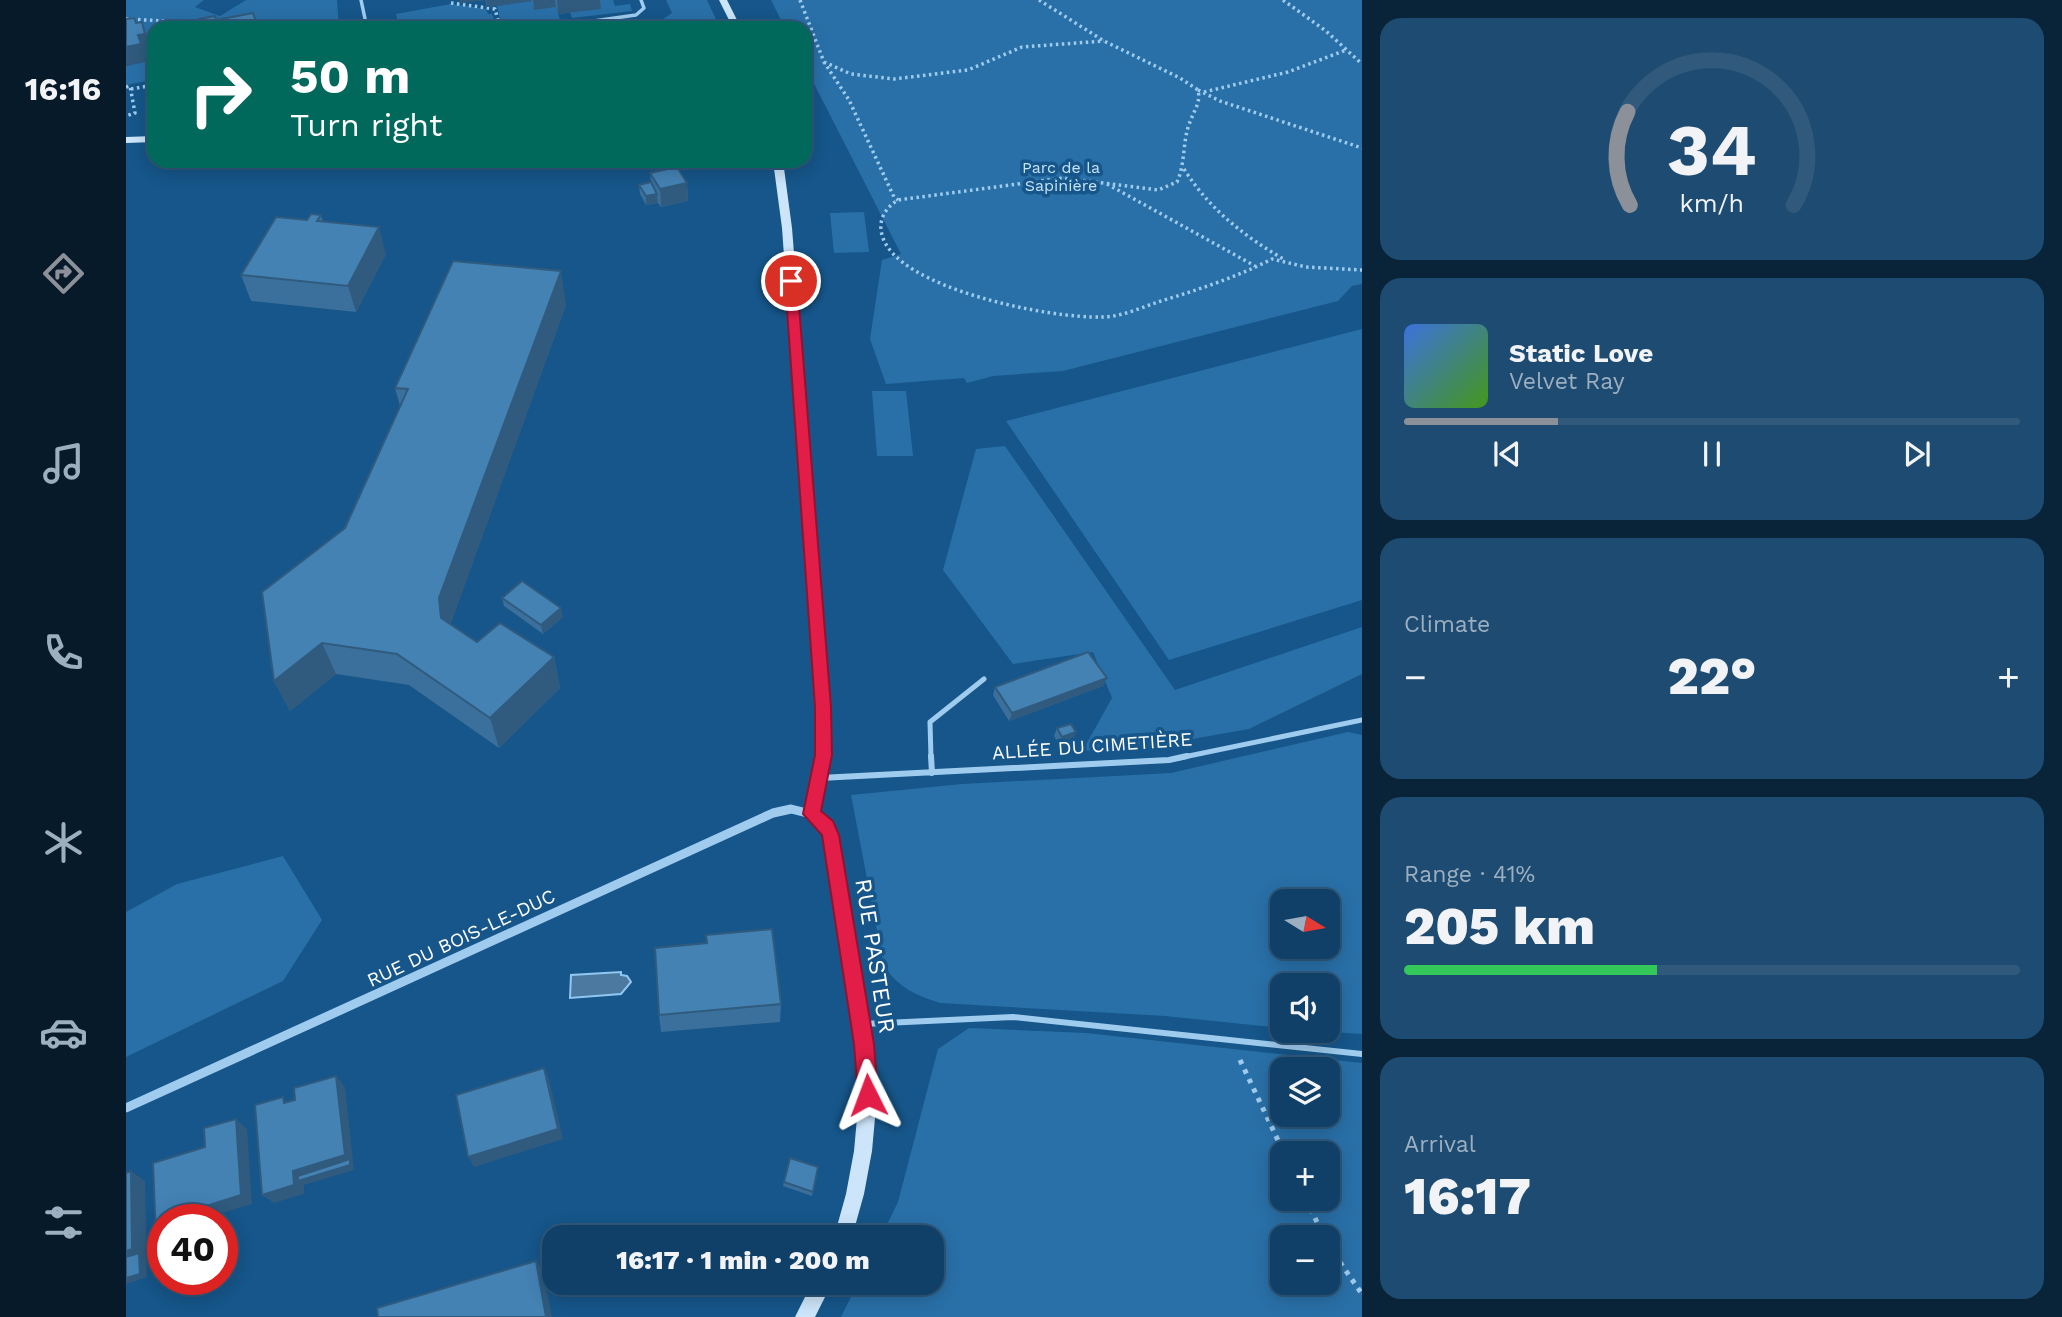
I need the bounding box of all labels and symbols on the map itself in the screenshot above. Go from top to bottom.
park label: Parc de la Sapinière [1022,158,1100,195]
pin [761,251,821,311]
street label: ALLÉE DU CIMETIÈRE [991,728,1193,764]
street label: RUE PASTEUR [849,877,901,1035]
street label: RUE DU BOIS-LE-DUC [363,884,559,992]
north arrow [1270,889,1340,959]
position arrow [831,1058,905,1132]
speed limit sign: 40 [147,1204,238,1295]

